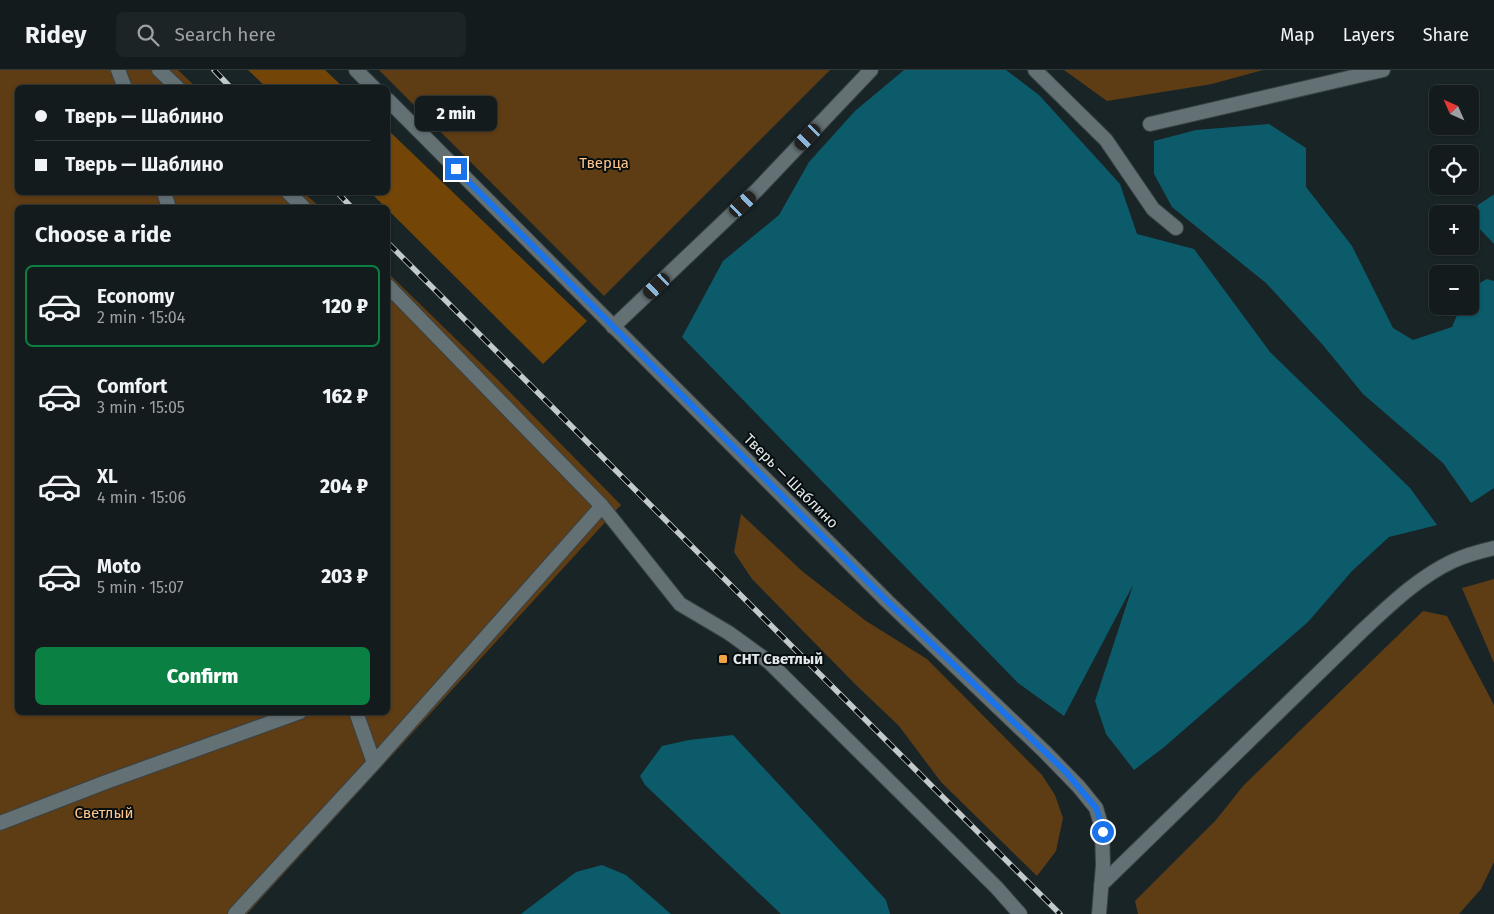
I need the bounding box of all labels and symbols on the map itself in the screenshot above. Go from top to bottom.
north arrow [1429,85,1479,135]
callout: 2 min [415,97,497,132]
car [792,121,823,153]
park label: Тверца [579,154,629,172]
route end [445,158,467,180]
car [726,188,759,220]
car [640,270,673,302]
street label: Тверь — Шаблино [740,430,842,532]
place label: СНТ Светлый [733,650,823,668]
marker: СНТ Светлый [717,653,729,665]
park label: Светлый [74,804,134,822]
route start [1092,821,1114,843]

